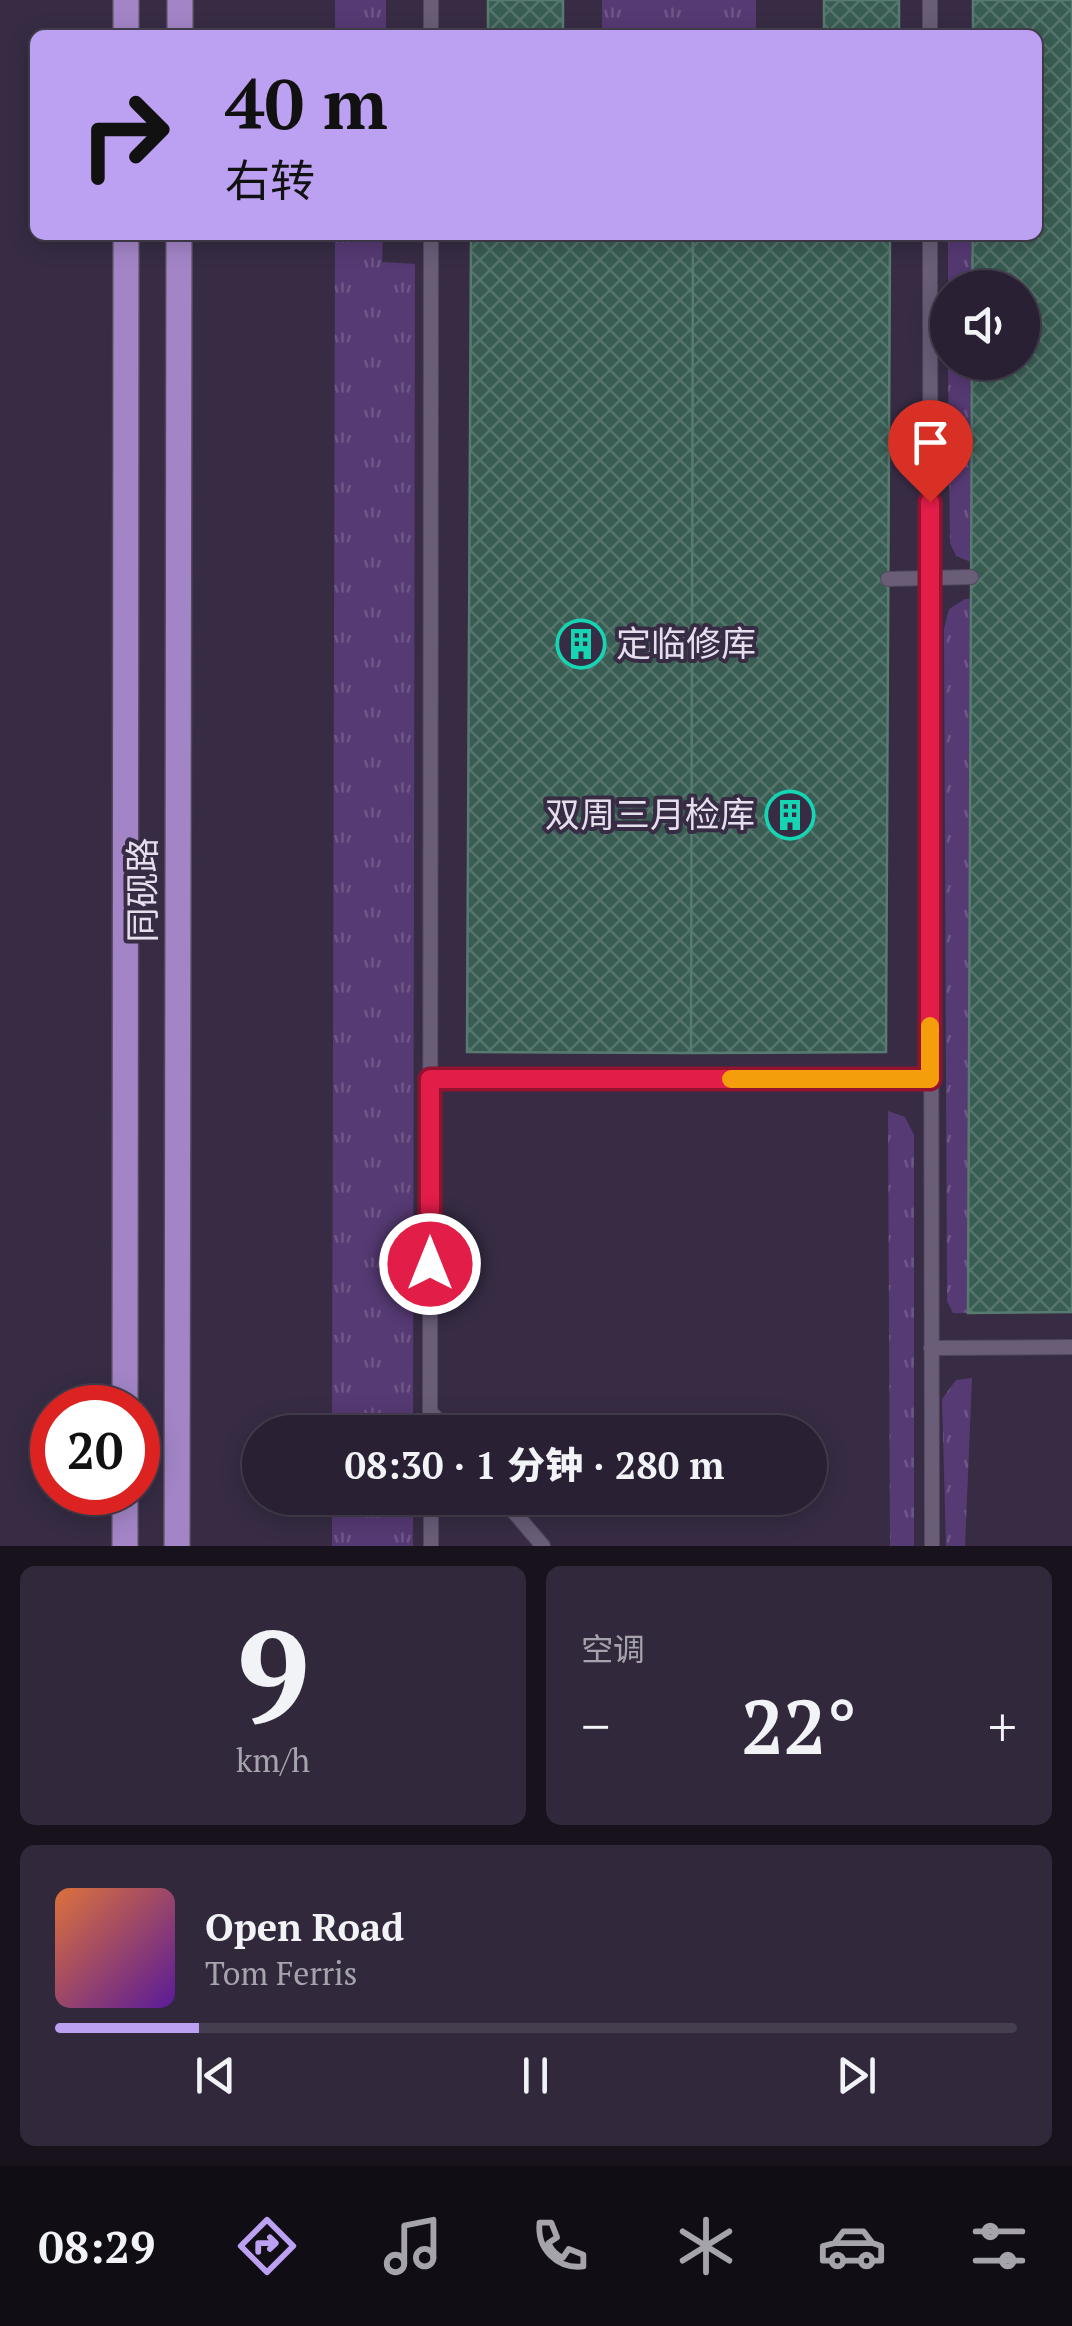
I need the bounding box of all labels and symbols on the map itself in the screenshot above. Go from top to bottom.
pin [888,400,973,503]
building icon: 定临修库 [555,618,607,670]
place label: 定临修库 [616,620,756,666]
building icon: 双周三月检库 [764,789,816,841]
place label: 双周三月检库 [545,791,755,837]
street label: 同砚路 [119,837,165,943]
position arrow [378,1212,482,1316]
speed limit sign: 20 [30,1385,160,1515]

